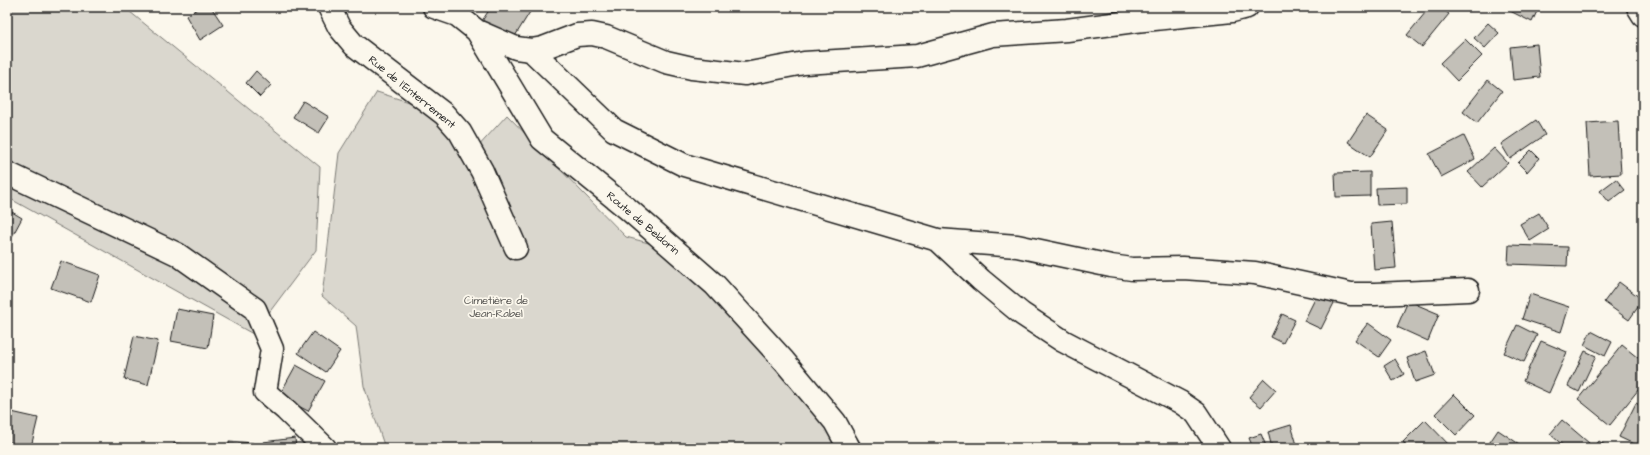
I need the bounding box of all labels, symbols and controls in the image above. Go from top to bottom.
street label: Rue de l'Enterrement [365,52,459,132]
street label: Route de Beldorin [603,188,683,258]
park label: Cimetière de Jean-Rabel [464,293,528,321]

